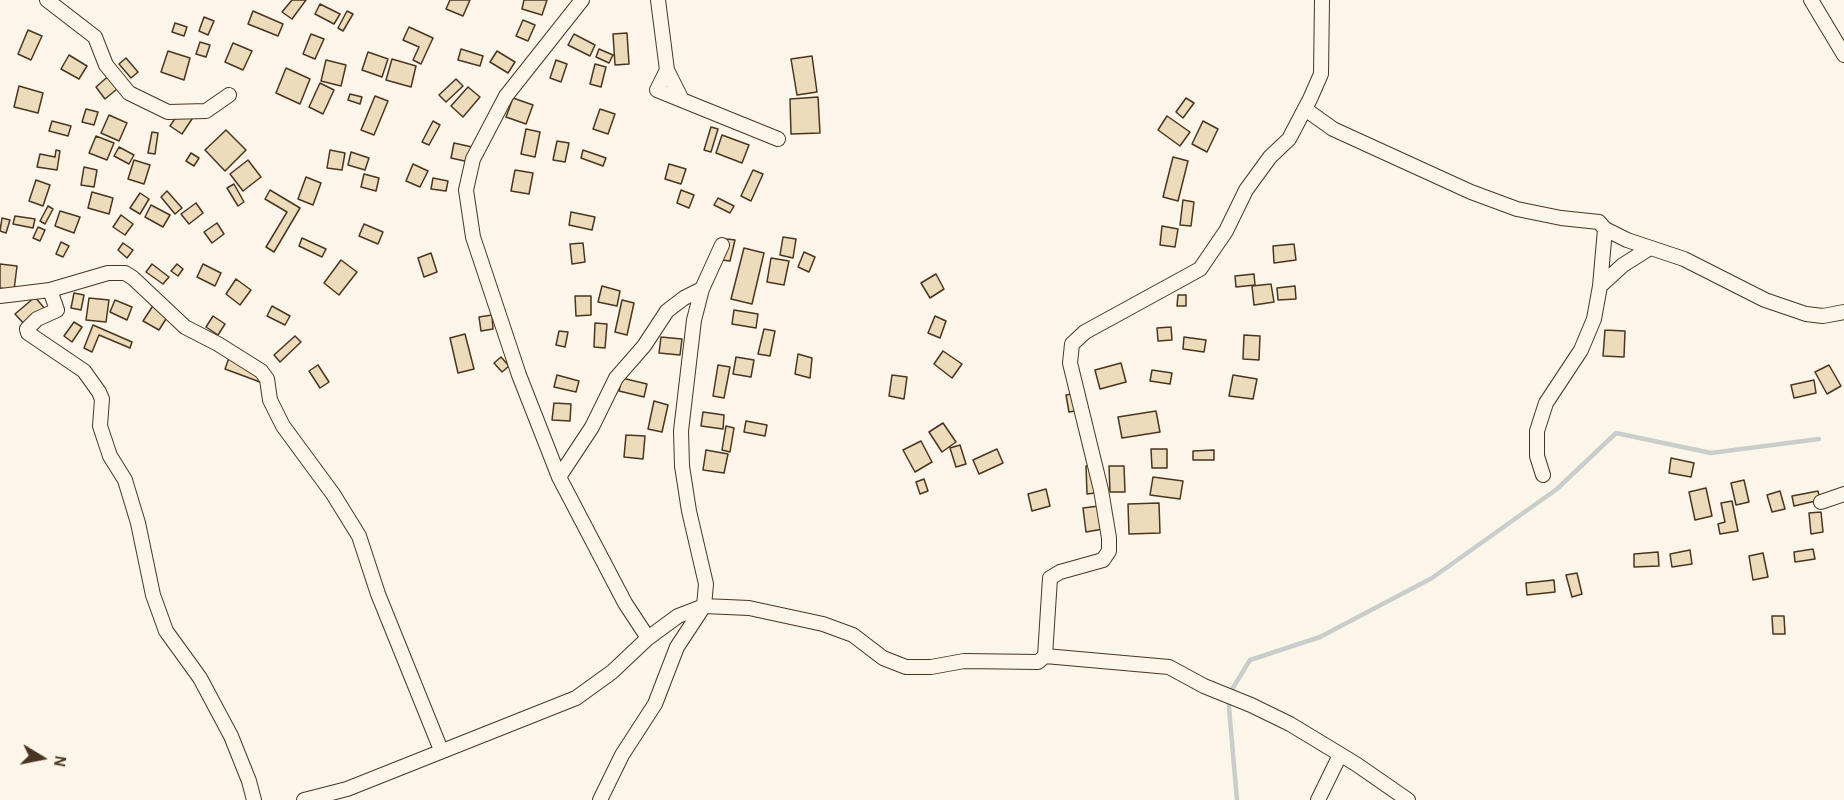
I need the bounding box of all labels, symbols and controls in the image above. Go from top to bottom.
north arrow [12,728,72,788]
text: N [51,754,69,768]

